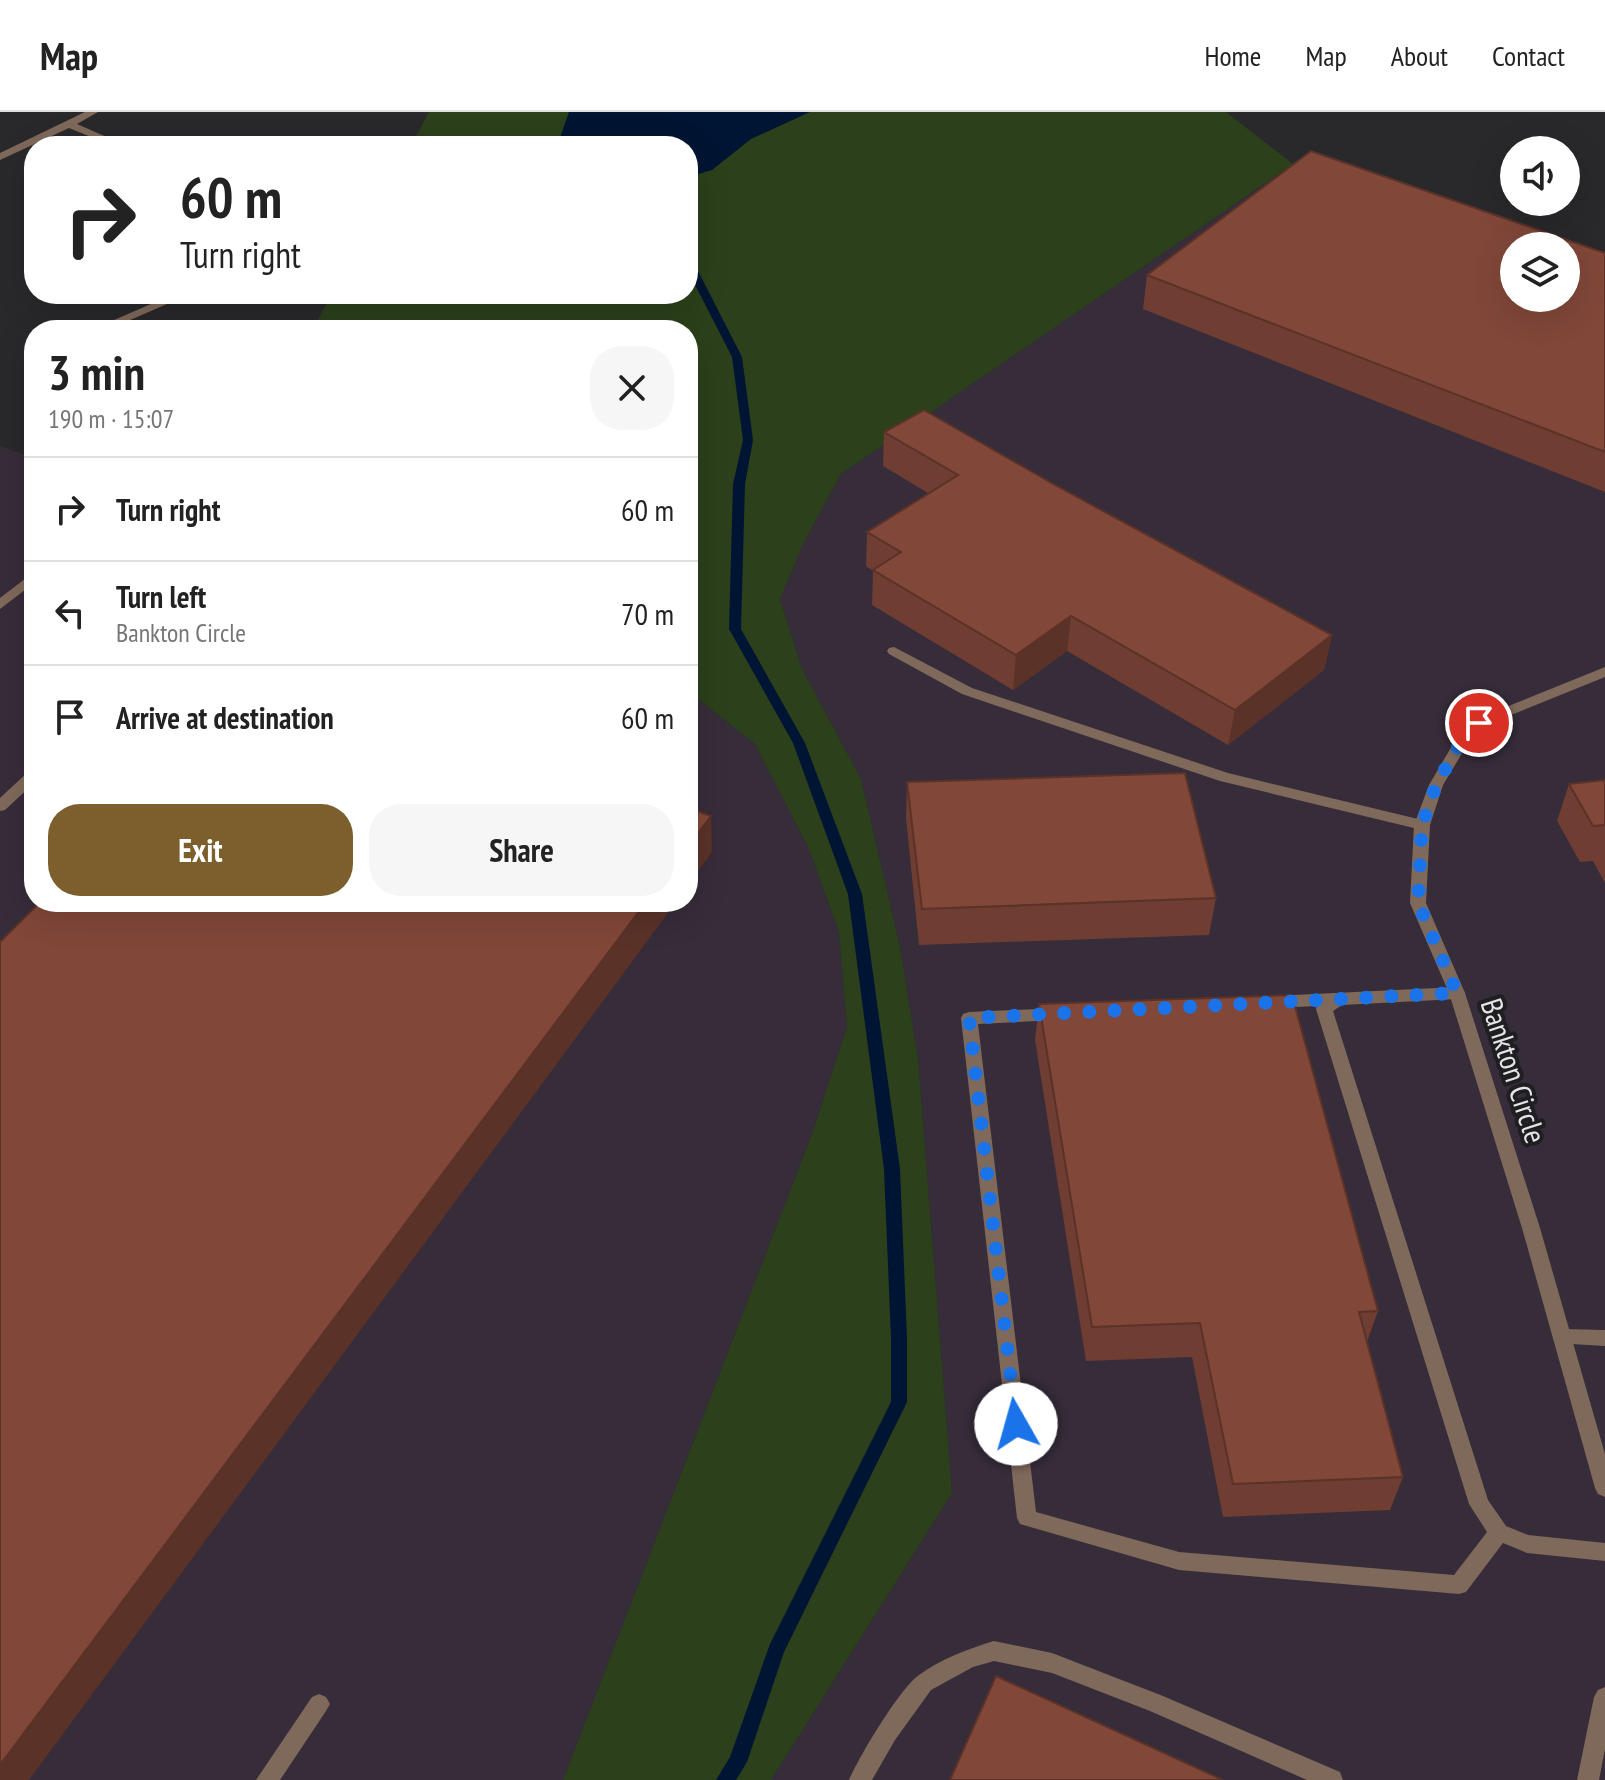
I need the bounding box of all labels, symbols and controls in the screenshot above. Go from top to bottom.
text: Map [40,31,98,80]
text: Home [1205,37,1261,74]
text: Map [1305,37,1347,74]
text: About [1391,37,1448,74]
text: Contact [1492,37,1565,74]
map controls [1500,136,1580,312]
button: sound [1500,136,1580,216]
text: 60 m [180,161,282,233]
icon: right [48,168,152,272]
text: Turn right [180,231,301,278]
button: layers [1500,232,1580,312]
text: 3 min [48,341,145,403]
button: close [590,346,674,430]
text: 190 m · 15:07 [48,402,174,435]
icon: right [48,487,92,531]
text: Turn right [116,490,220,529]
text: 60 m [621,490,674,529]
text: Turn left [116,577,206,616]
icon: left [48,591,92,635]
text: 70 m [621,594,674,633]
text: Bankton Circle [116,616,246,649]
pin [1445,689,1513,757]
icon: arrive [48,695,92,739]
text: Arrive at destination [116,698,334,737]
text: 60 m [621,698,674,737]
icon: arrive [1457,701,1501,745]
button: Exit [48,804,353,896]
button: Share [369,804,674,896]
street label: Bankton Circle [1473,993,1556,1148]
position arrow [974,1382,1058,1466]

